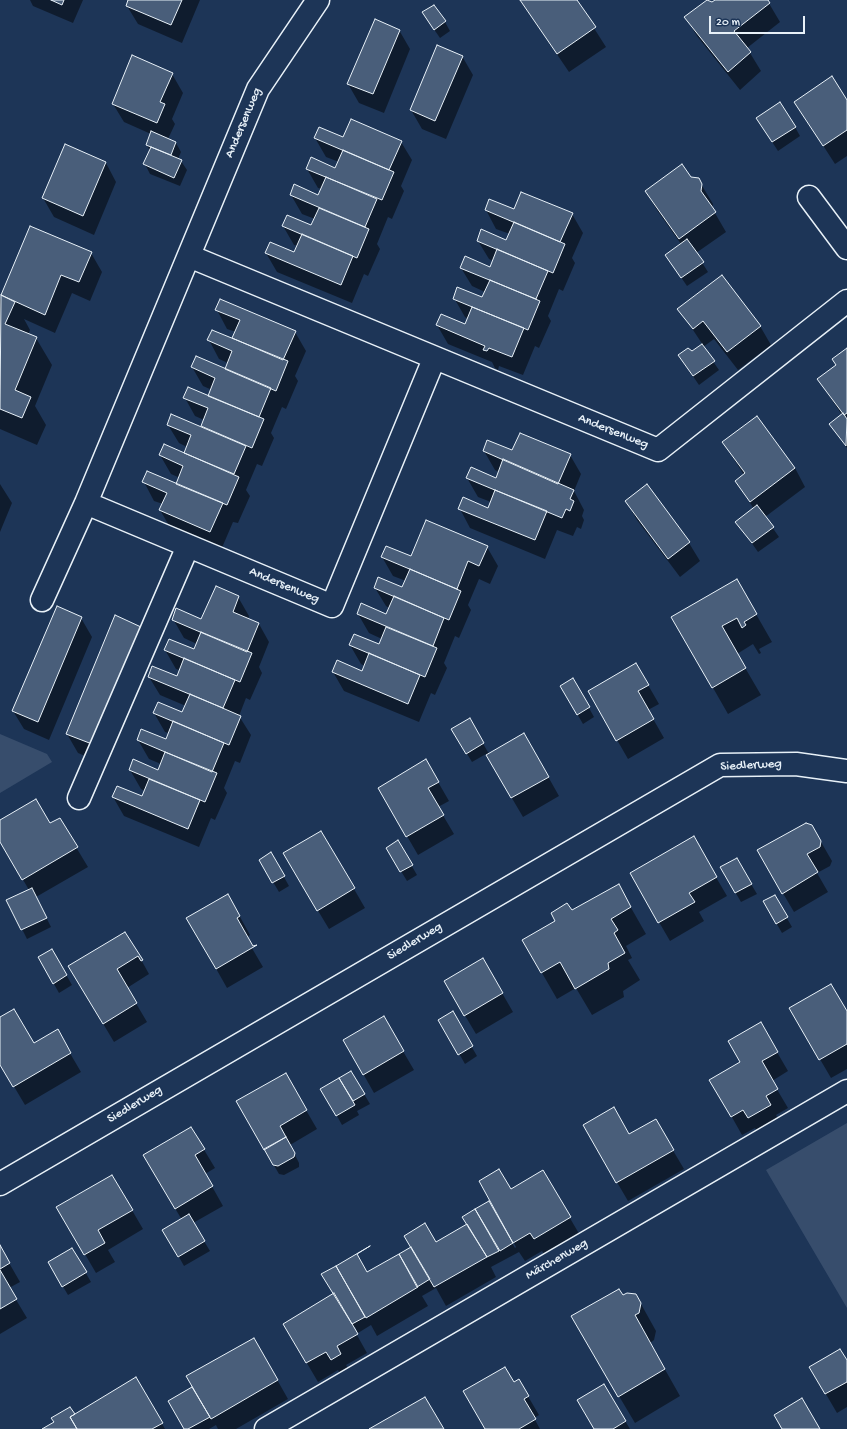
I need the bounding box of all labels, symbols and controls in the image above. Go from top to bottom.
scale bar [711,8,807,34]
text: 20 m [716,16,740,30]
street label: Andersenweg [222,86,266,160]
street label: Andersenweg [575,411,651,453]
street label: Andersenweg [247,564,321,608]
street label: Siedlerweg [720,757,782,775]
street label: Siedlerweg [385,919,445,965]
street label: Siedlerweg [105,1082,165,1128]
street label: Märchenweg [523,1236,591,1284]

